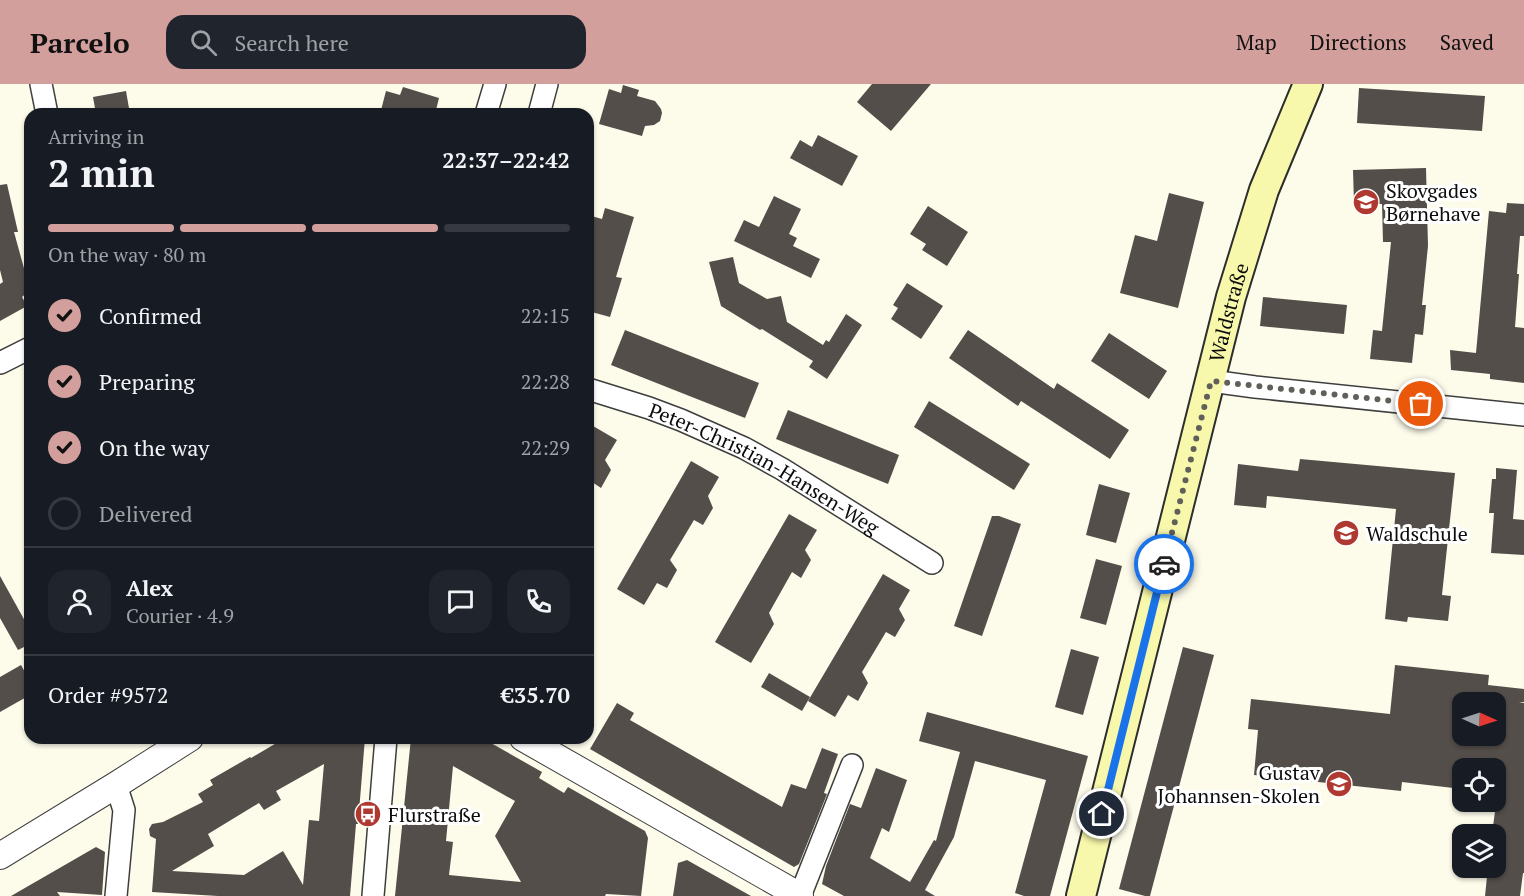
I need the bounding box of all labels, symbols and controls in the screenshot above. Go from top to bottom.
search box [166,15,586,69]
text: Parcelo [30,24,130,61]
icon: search [187,26,220,59]
text: Search here [235,28,349,57]
text: Map [1236,28,1277,56]
text: Directions [1310,28,1407,56]
text: Saved [1440,28,1494,56]
text: Arriving in [48,123,144,150]
text: 22:37–22:42 [442,145,570,174]
text: 2 min [48,146,155,198]
place label: Skovgades Børnehave [1386,177,1481,227]
school or university icon: Skovgades Børnehave [1351,187,1381,217]
text: On the way · 80 m [48,241,206,268]
street label: Waldstraße [1202,259,1254,364]
icon: check [48,299,81,332]
text: Confirmed [99,301,202,330]
text: 22:15 [521,302,570,329]
icon: check [48,365,81,398]
text: Preparing [99,367,195,396]
text: 22:28 [521,368,570,395]
pin [1395,378,1446,429]
icon: bag [1404,387,1437,420]
street label: Peter-Christian-Hansen-Weg [645,396,885,540]
icon: check [48,431,81,464]
text: On the way [99,433,209,462]
text: 22:29 [521,434,570,461]
text: Delivered [99,499,192,528]
school or university icon: Waldschule [1331,518,1361,548]
place label: Waldschule [1366,520,1468,547]
courier [1134,534,1194,594]
icon: car [1148,548,1181,581]
button: person [48,570,111,633]
button: chat [429,570,492,633]
button: phone [507,570,570,633]
text: Alex [126,573,173,602]
text: Courier · 4.9 [126,602,234,629]
text: Order #9572 [48,680,168,709]
text: €35.70 [501,680,570,709]
north arrow [1452,692,1506,746]
map controls [1452,692,1506,878]
button: locate [1452,758,1506,812]
place label: Gustav Johannsen-Skolen [1158,759,1321,809]
school or university icon: Gustav Johannsen-Skolen [1324,769,1354,799]
pin [1076,788,1127,839]
icon: home [1085,797,1118,830]
bus stop icon: Flurstraße [353,799,383,829]
place label: Flurstraße [388,801,481,828]
button: layers [1452,824,1506,878]

